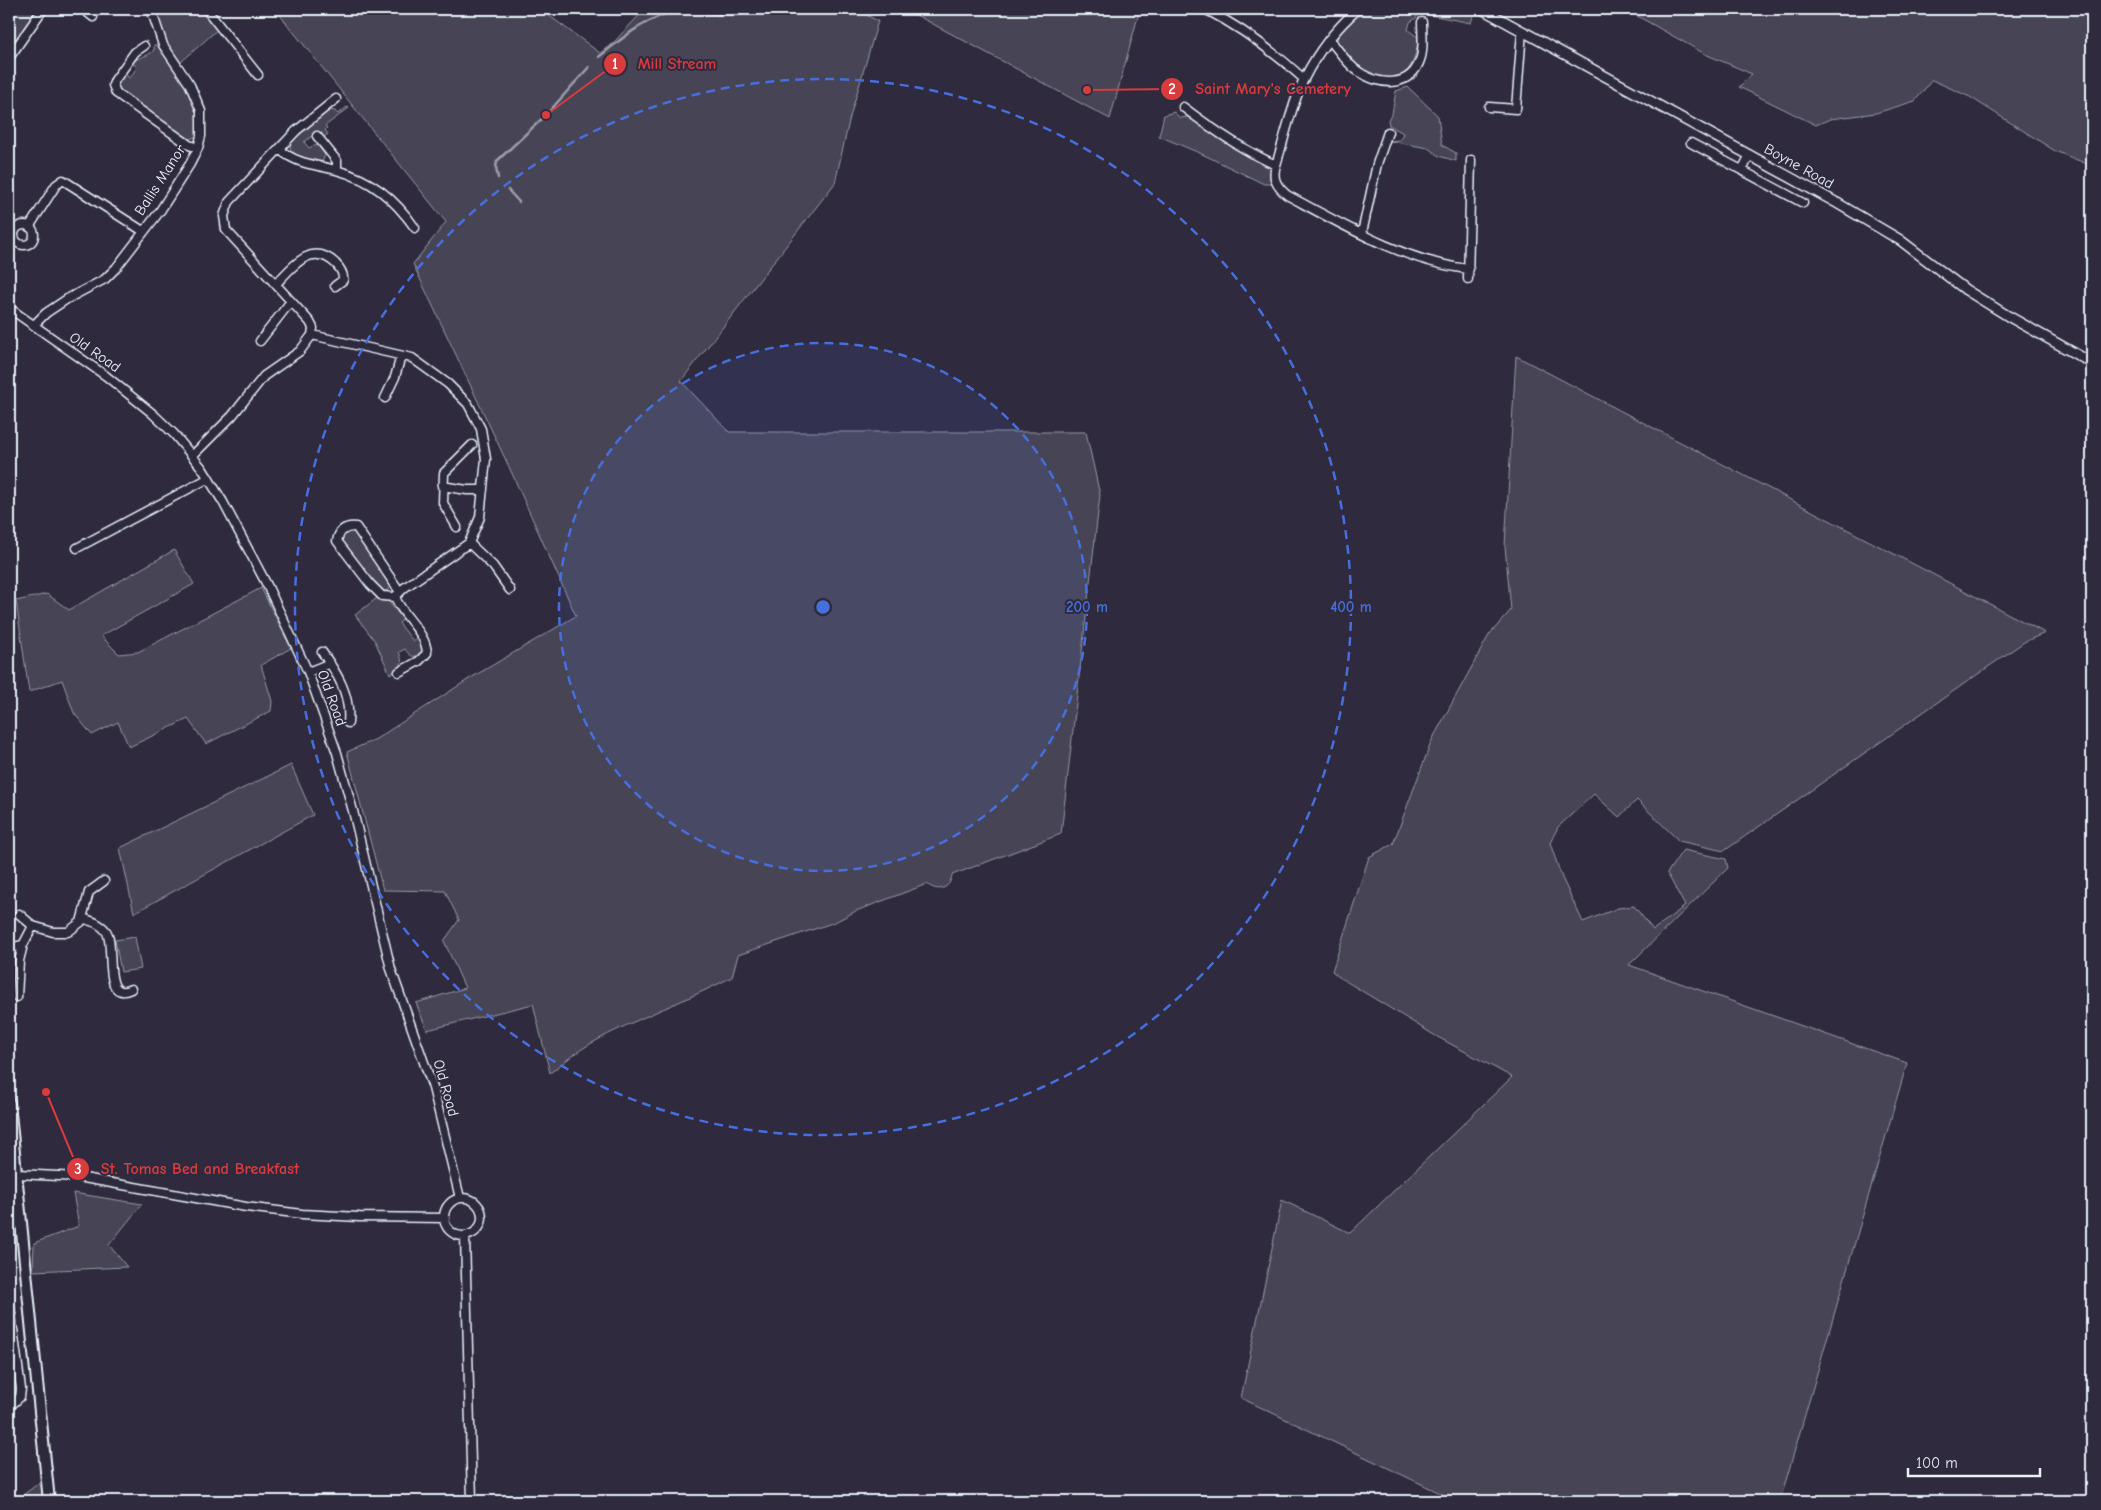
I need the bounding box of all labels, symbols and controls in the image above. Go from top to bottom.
callout: Mill Stream [603,48,726,79]
text: 1 [612,55,618,73]
text: Mill Stream [638,55,716,73]
callout: Saint Mary's Cemetery [1160,73,1361,104]
text: 2 [1168,80,1176,98]
text: Saint Mary's Cemetery [1195,80,1351,98]
street label: Boyne Road [1761,139,1837,193]
street label: Ballis Manor [130,141,190,219]
street label: Old Road [66,328,124,376]
centre of rings [814,598,832,616]
text: 200 m [1066,598,1108,616]
text: 400 m [1330,598,1372,616]
street label: Old Road [314,668,350,728]
street label: Old Road [429,1058,463,1118]
callout: St. Tomas Bed and Breakfast [66,1153,309,1184]
text: 3 [74,1160,82,1178]
text: St. Tomas Bed and Breakfast [101,1160,300,1178]
scale bar [1908,1445,2041,1477]
text: 100 m [1916,1454,1958,1472]

